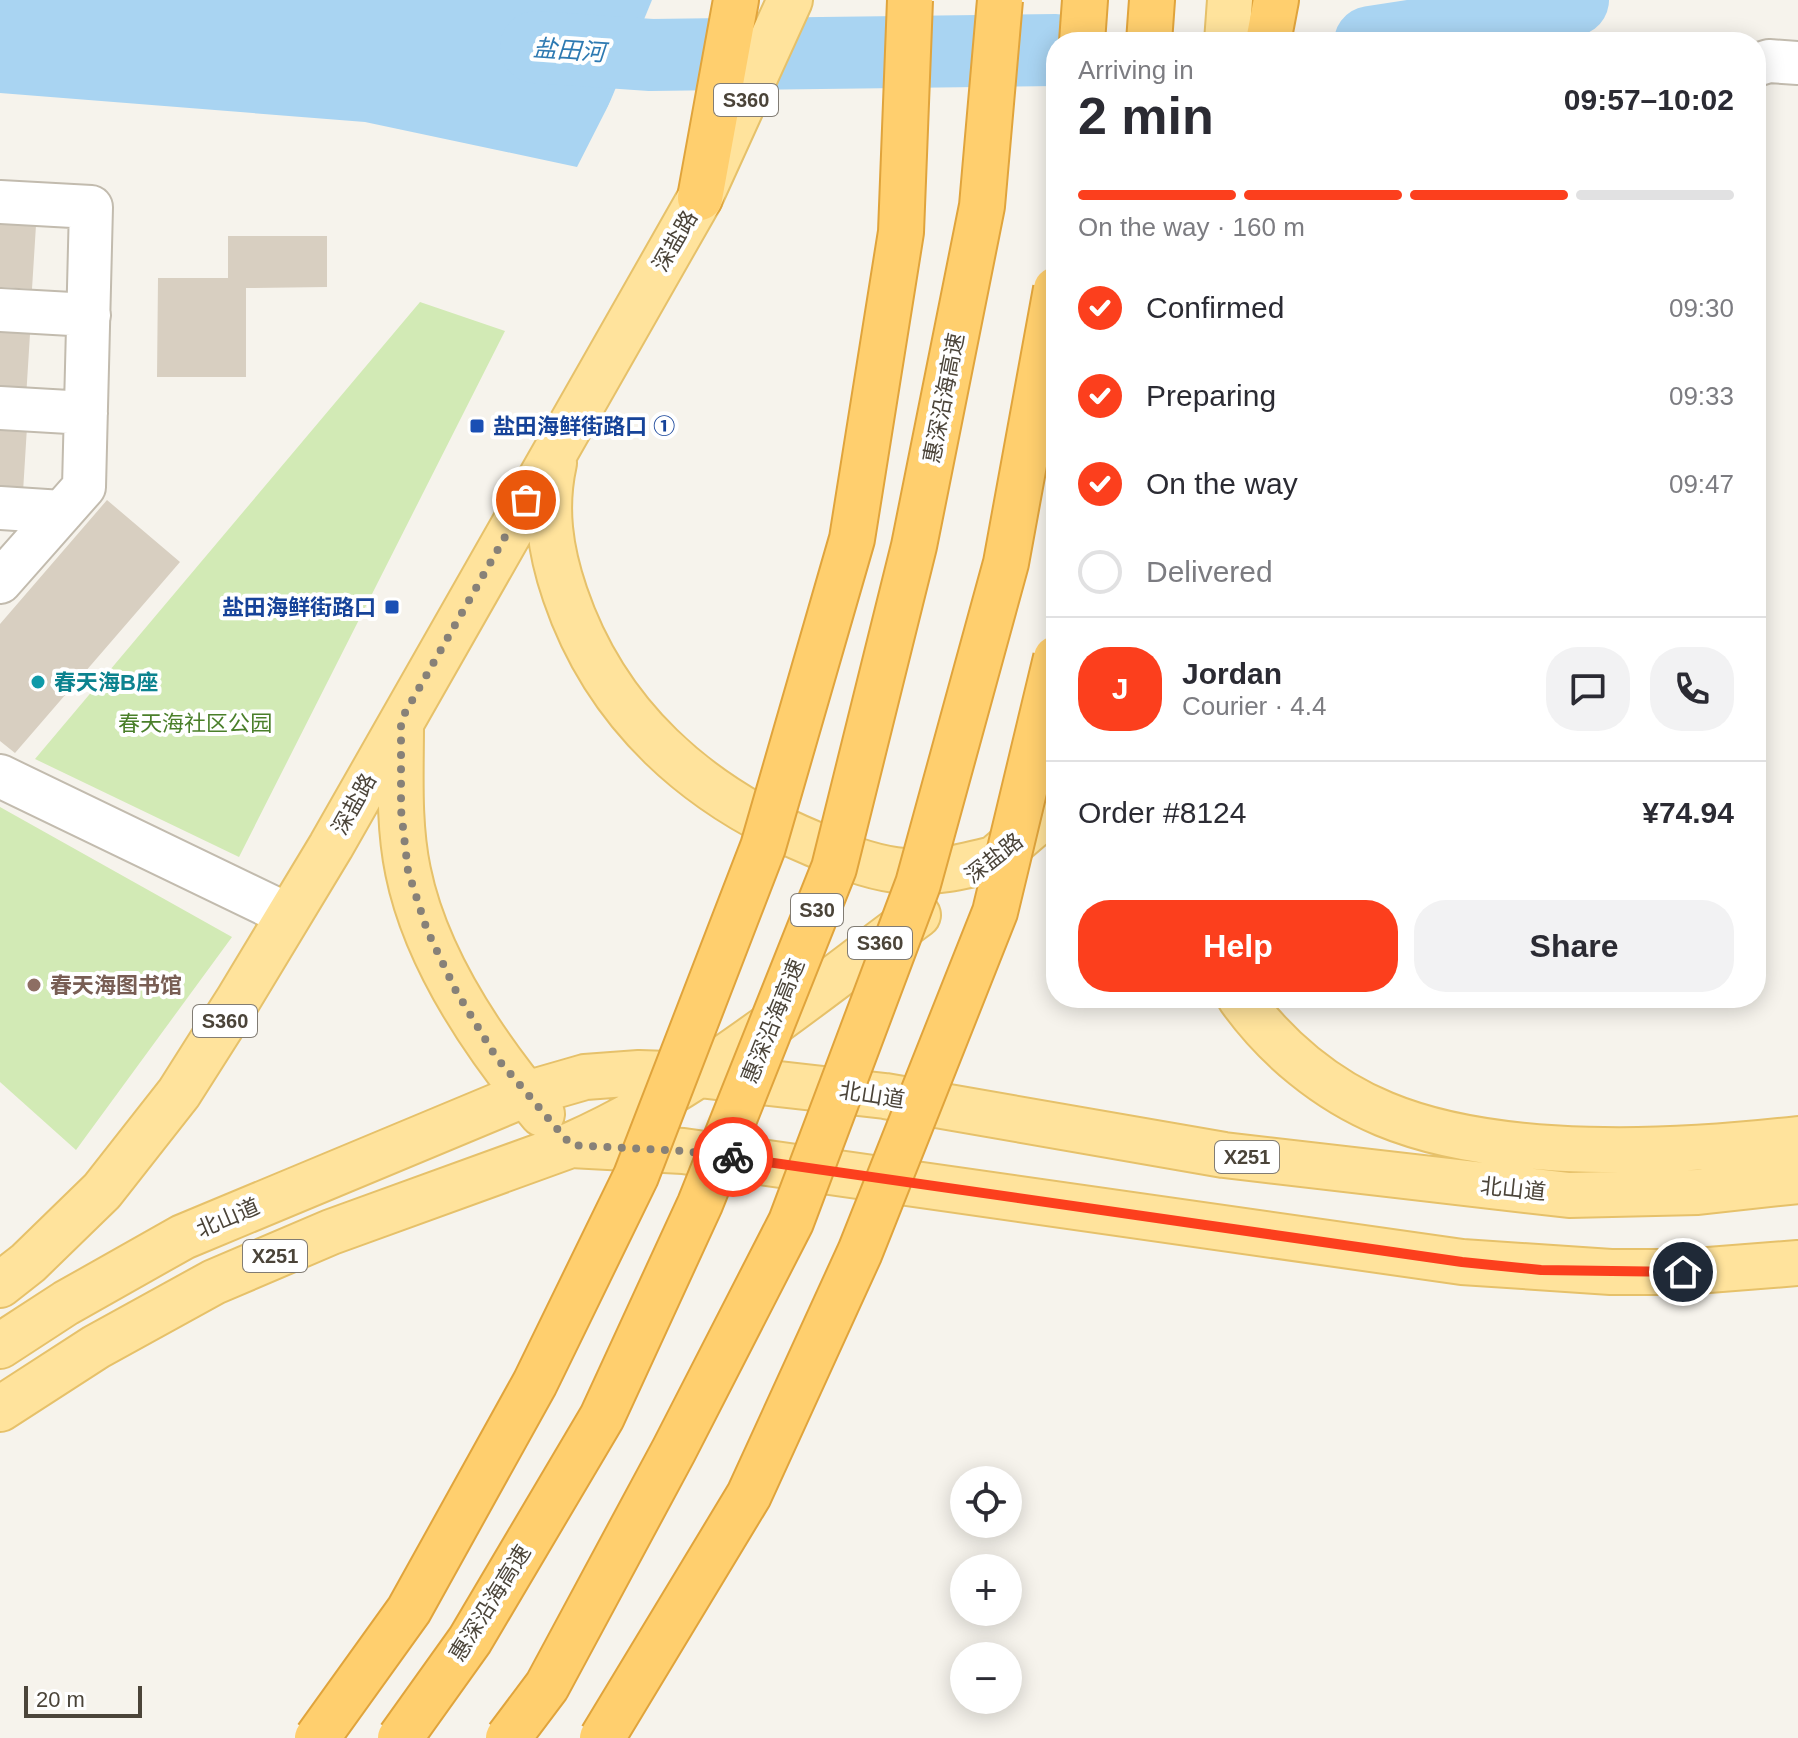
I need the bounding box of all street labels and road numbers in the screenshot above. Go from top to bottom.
road number: S360 [714,84,778,116]
street label: 深盐路 [648,206,702,276]
street label: 惠深沿海高速 [919,331,969,465]
street label: 深盐路 [327,769,381,839]
street label: 深盐路 [960,828,1028,888]
road number: S30 [791,894,843,926]
road number: S360 [848,927,912,959]
street label: 惠深沿海高速 [737,955,809,1087]
road number: S360 [193,1005,257,1037]
street label: 北山道 [837,1077,907,1113]
road number: X251 [1215,1141,1279,1173]
street label: 北山道 [1479,1173,1547,1205]
street label: 北山道 [193,1194,263,1242]
road number: X251 [243,1240,307,1272]
street label: 惠深沿海高速 [444,1540,536,1666]

